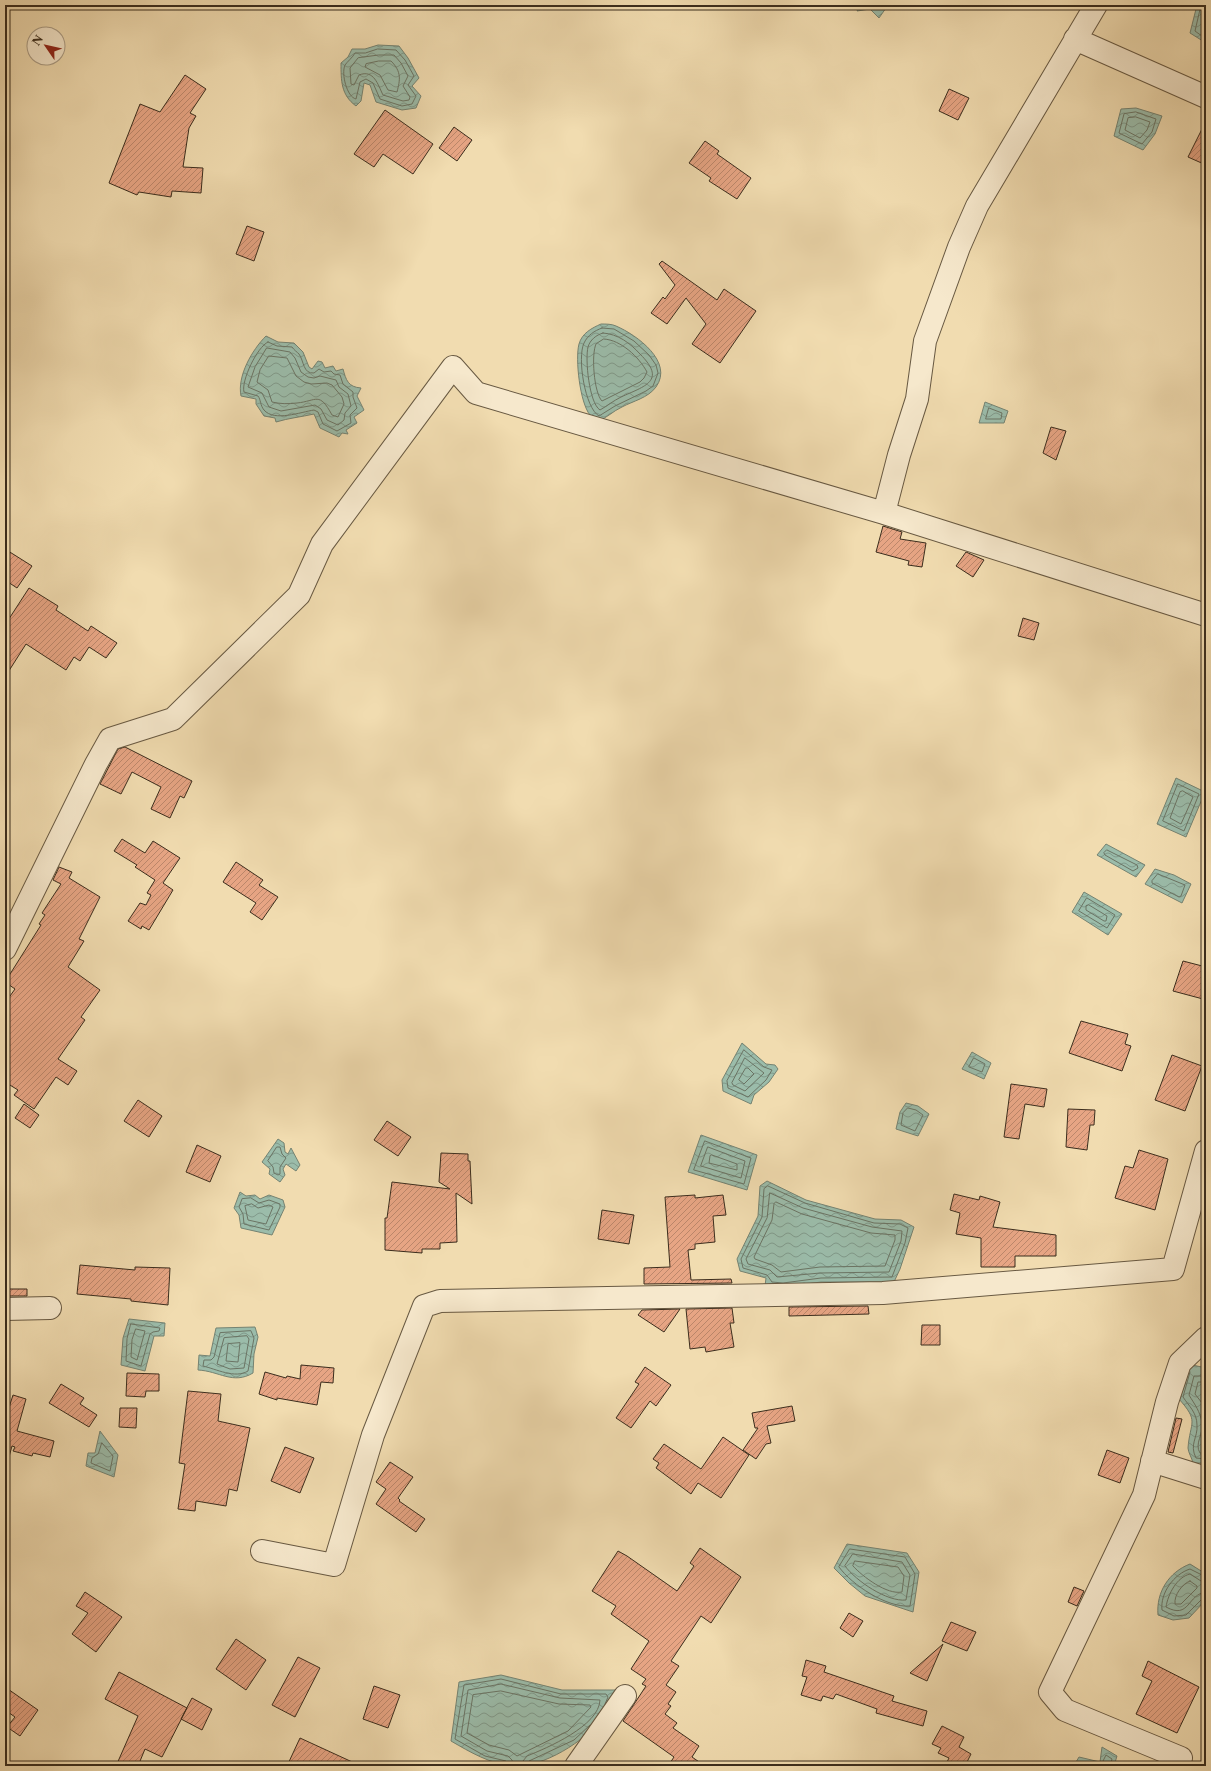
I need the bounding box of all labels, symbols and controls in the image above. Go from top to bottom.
north arrow [26,26,66,66]
text: N [29,32,46,48]

